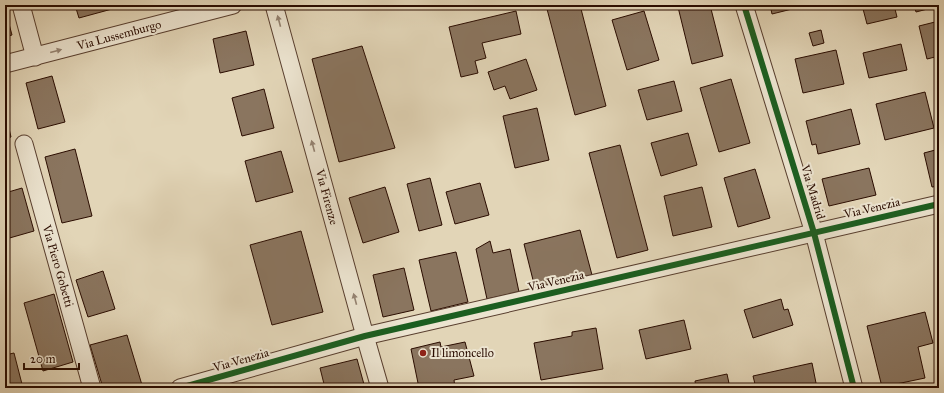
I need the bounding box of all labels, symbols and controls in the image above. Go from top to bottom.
one-way arrow [275,15,281,27]
street label: Via Lussemburgo [74,17,163,54]
one-way arrow [51,48,63,54]
one-way arrow [310,140,316,152]
street label: Via Madrid [798,162,828,221]
street label: Via Firenze [313,167,341,226]
street label: Via Venezia [842,195,902,221]
street label: Via Piero Gobetti [39,222,77,309]
street label: Via Venezia [526,268,586,294]
one-way arrow [352,293,358,305]
scale bar [24,345,79,371]
street label: Via Venezia [211,345,271,375]
place label: Il limoncello [431,346,494,360]
marker: Il limoncello [418,348,428,358]
text: 20 m [30,352,56,366]

